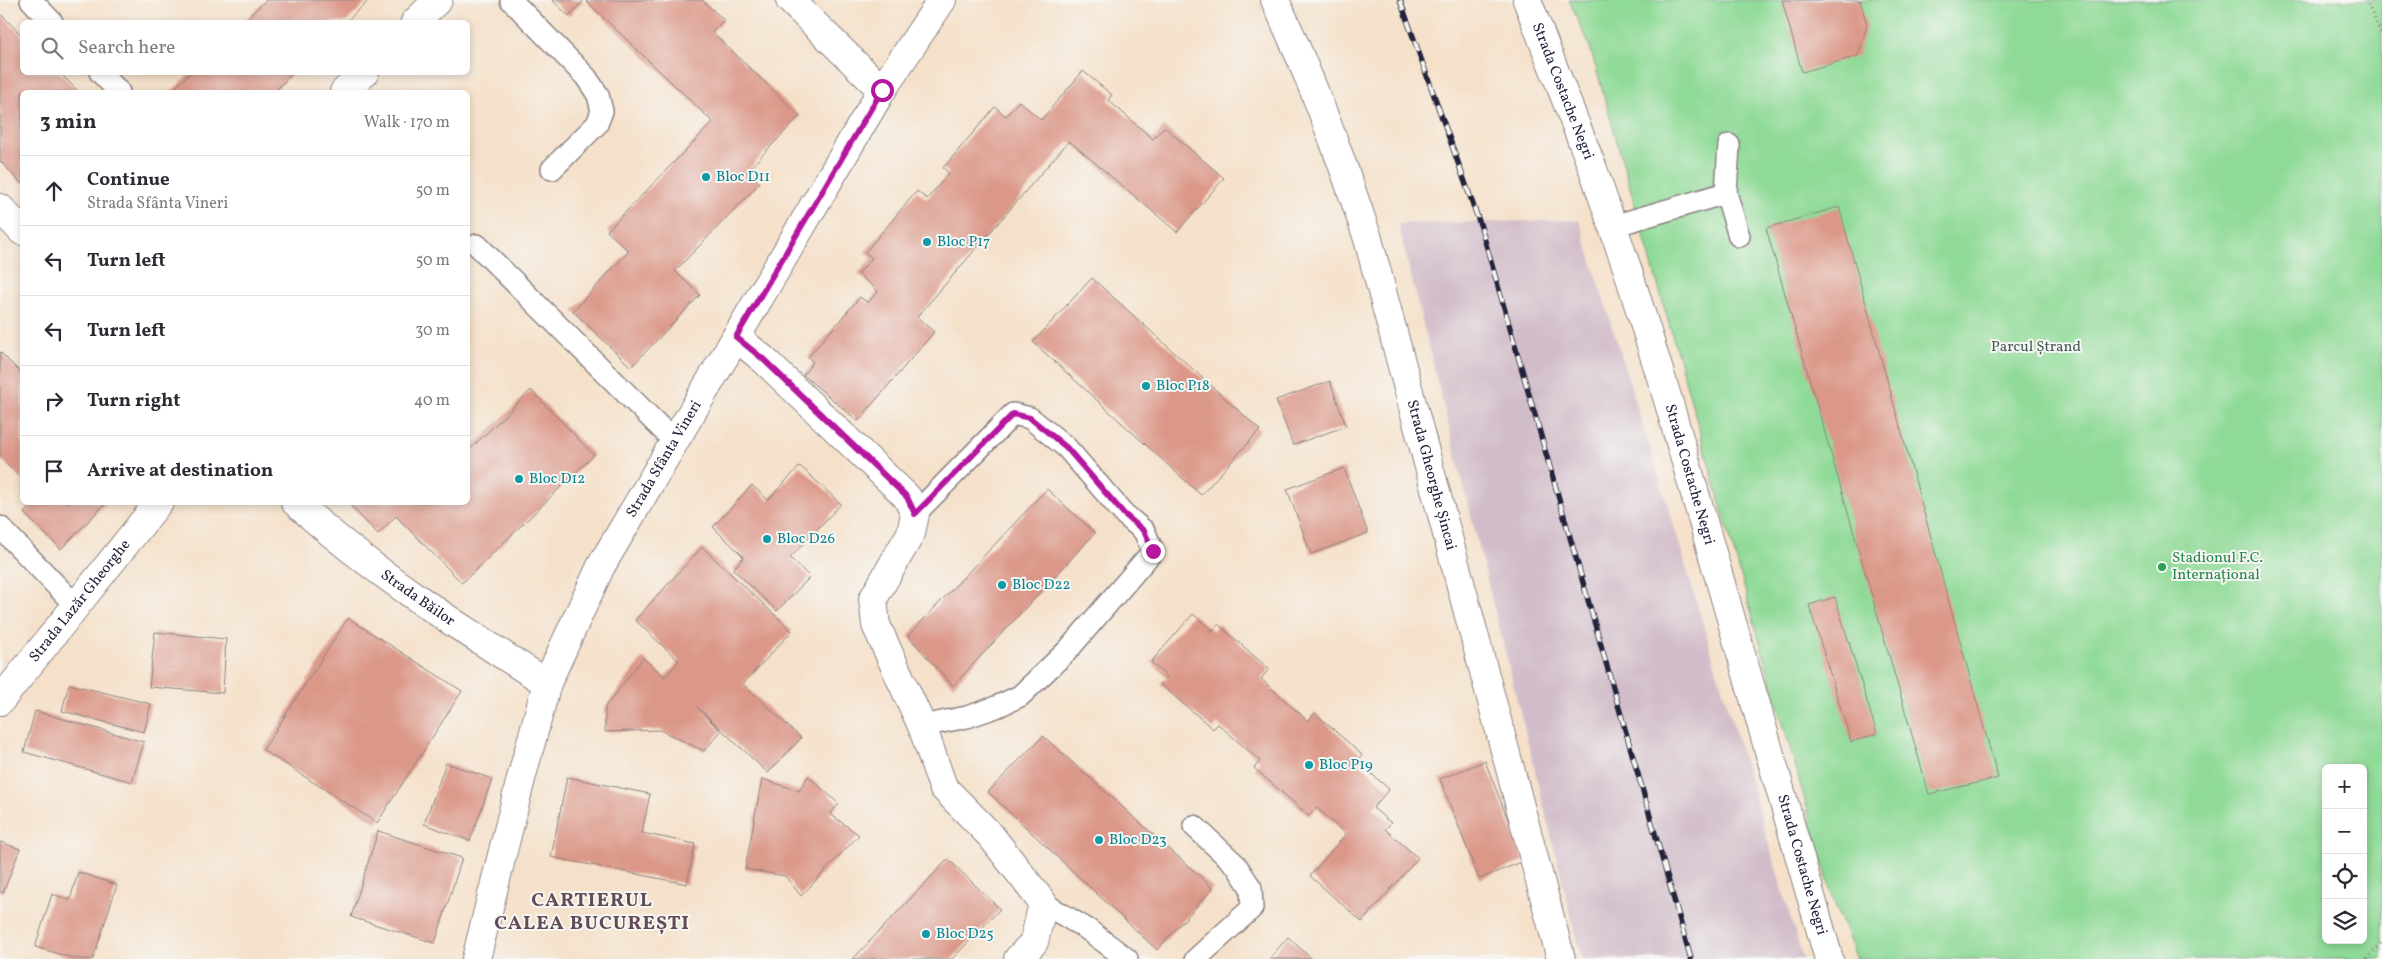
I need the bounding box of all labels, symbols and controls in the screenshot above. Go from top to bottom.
search box [20,20,470,75]
street label: Strada Costache Negri [1526,20,1599,163]
icon: search [38,34,66,62]
text: Search here [78,35,175,61]
route start [871,79,894,102]
text: 3 min [40,108,96,137]
text: Walk · 170 m [364,112,450,134]
text: Continue [87,167,170,193]
place label: Bloc D11 [716,167,770,188]
marker: Bloc D11 [700,171,712,183]
icon: ahead [40,177,68,205]
text: 50 m [416,180,450,202]
text: Strada Sfânta Vineri [87,193,228,215]
place label: Bloc P17 [937,232,990,253]
marker: Bloc P17 [921,236,933,248]
icon: left [40,247,68,275]
text: Turn left [87,248,166,274]
text: 50 m [416,250,450,272]
icon: left [40,317,68,345]
text: Turn left [87,318,166,344]
text: 30 m [415,320,450,342]
park label: Parcul Ștrand [1991,337,2081,358]
place label: Bloc P18 [1156,376,1210,397]
marker: Bloc P18 [1140,380,1152,392]
icon: right [40,387,68,415]
text: Turn right [87,388,180,414]
text: 40 m [414,390,450,412]
street label: Strada Sfânta Vineri [621,397,707,522]
street label: Strada Gheorghe Șincai [1401,398,1461,553]
street label: Strada Costache Negri [1659,402,1720,547]
icon: arrive [40,457,68,485]
text: Arrive at destination [87,458,273,484]
place label: Bloc D12 [529,469,585,490]
marker: Bloc D12 [513,473,525,485]
place label: Bloc D26 [777,529,835,550]
marker: Bloc D26 [761,533,773,545]
street label: Strada Lazăr Gheorghe [24,535,135,667]
route end [1142,540,1165,563]
place label: Stadionul F.C. Internațional [2172,548,2263,586]
marker: Stadionul F.C. Internațional [2156,561,2168,573]
street label: Strada Băilor [376,565,459,631]
place label: Bloc D22 [1012,575,1071,596]
marker: Bloc D22 [996,579,1008,591]
place label: Bloc P19 [1319,755,1373,776]
marker: Bloc P19 [1303,759,1315,771]
map controls [2322,764,2367,944]
button: + [2322,764,2367,809]
street label: Strada Costache Negri [1772,792,1832,938]
button: − [2322,809,2367,854]
place label: Bloc D23 [1109,830,1167,851]
marker: Bloc D23 [1093,834,1105,846]
button: locate [2322,854,2367,899]
district label: CARTIERUL CALEA BUCUREȘTI [494,887,690,938]
button: layers [2322,899,2367,944]
place label: Bloc D25 [936,924,994,945]
marker: Bloc D25 [920,928,932,940]

